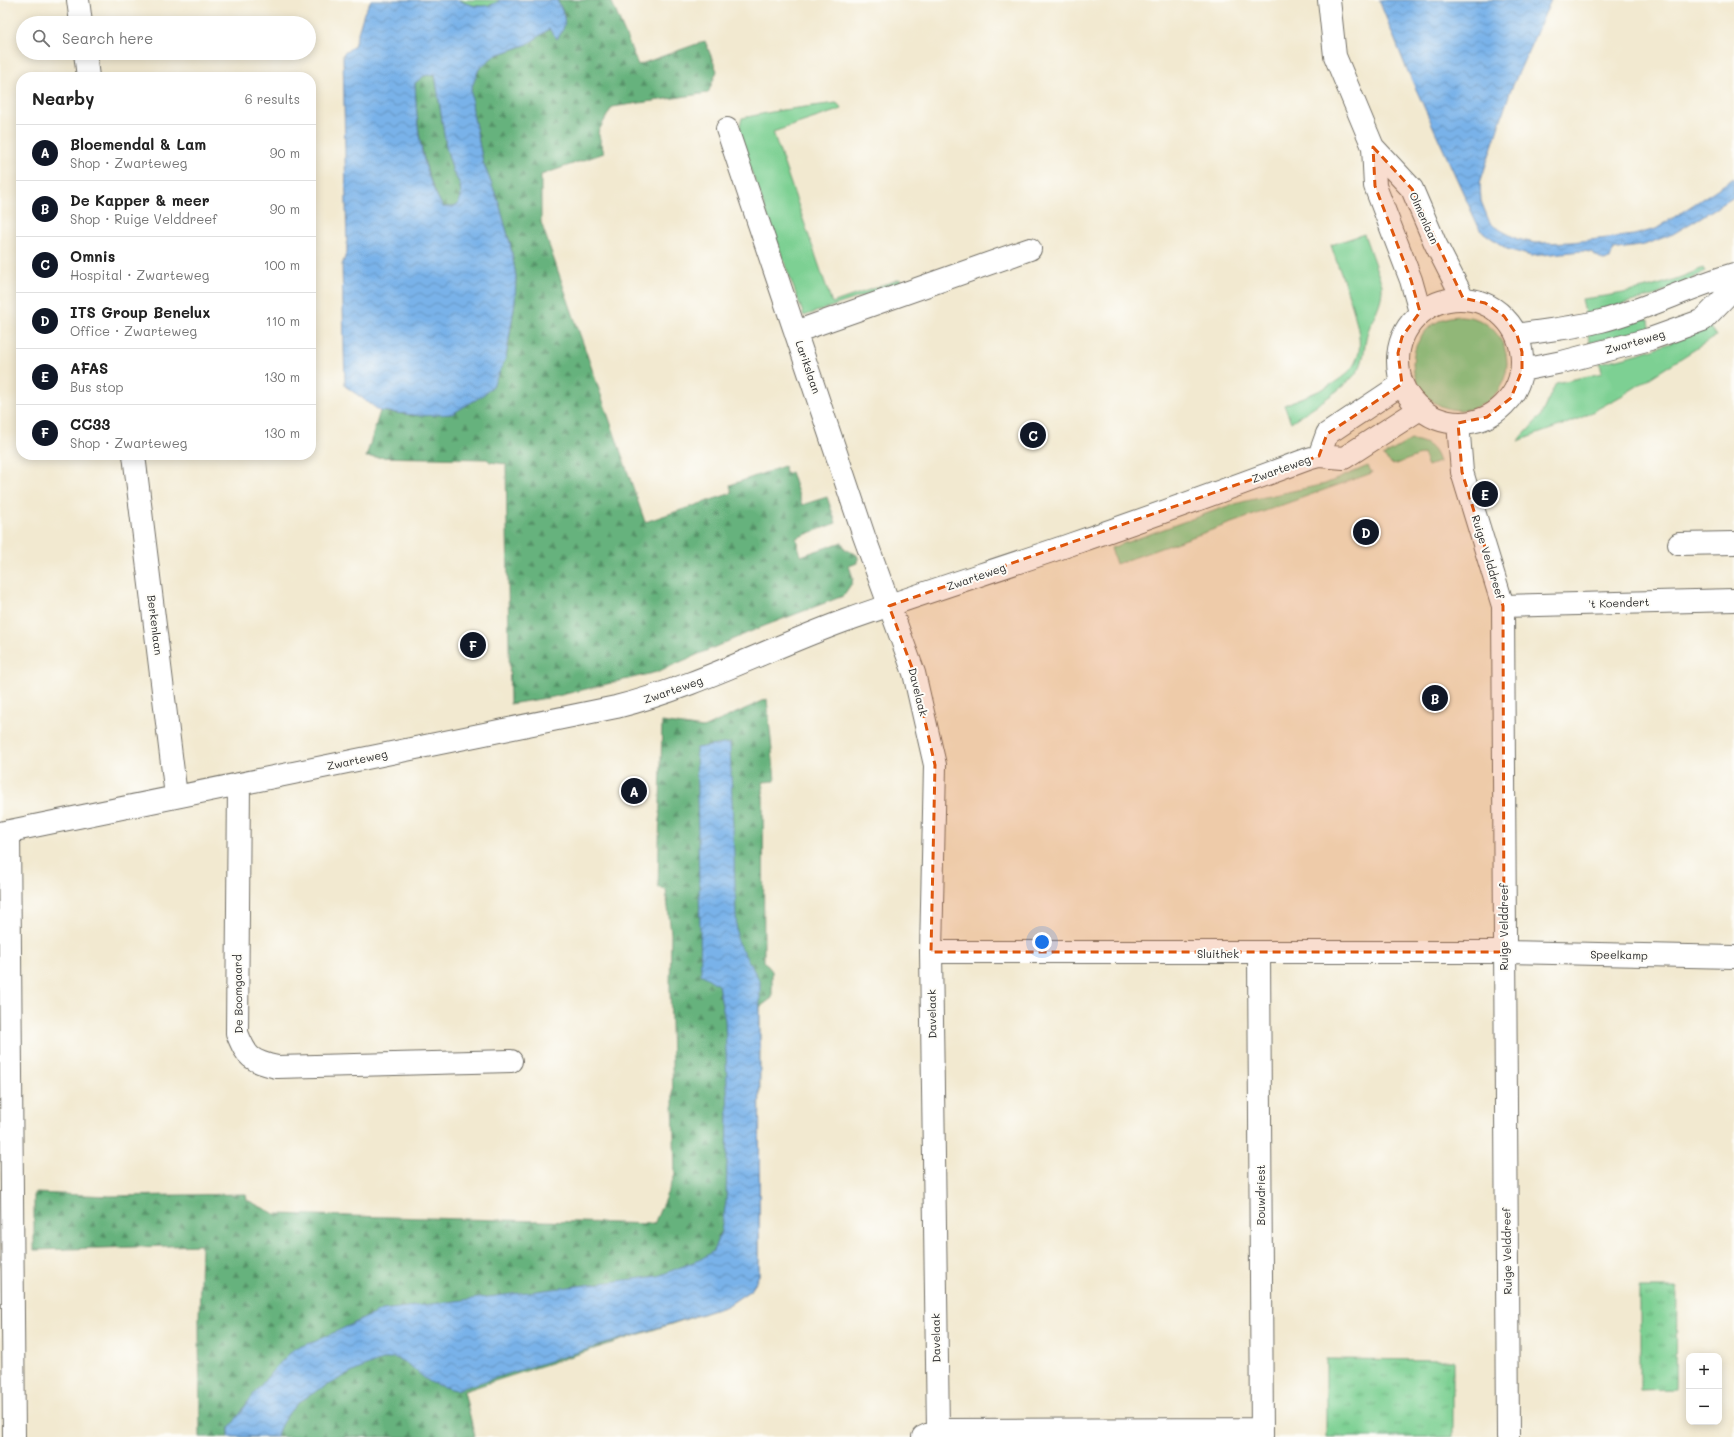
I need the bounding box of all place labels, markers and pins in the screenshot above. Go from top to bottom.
pin: C [1020,420,1046,450]
pin: E [1472,479,1498,509]
pin: D [1353,517,1379,547]
pin: F [460,630,486,660]
pin: B [1422,683,1448,713]
pin: A [621,776,647,806]

